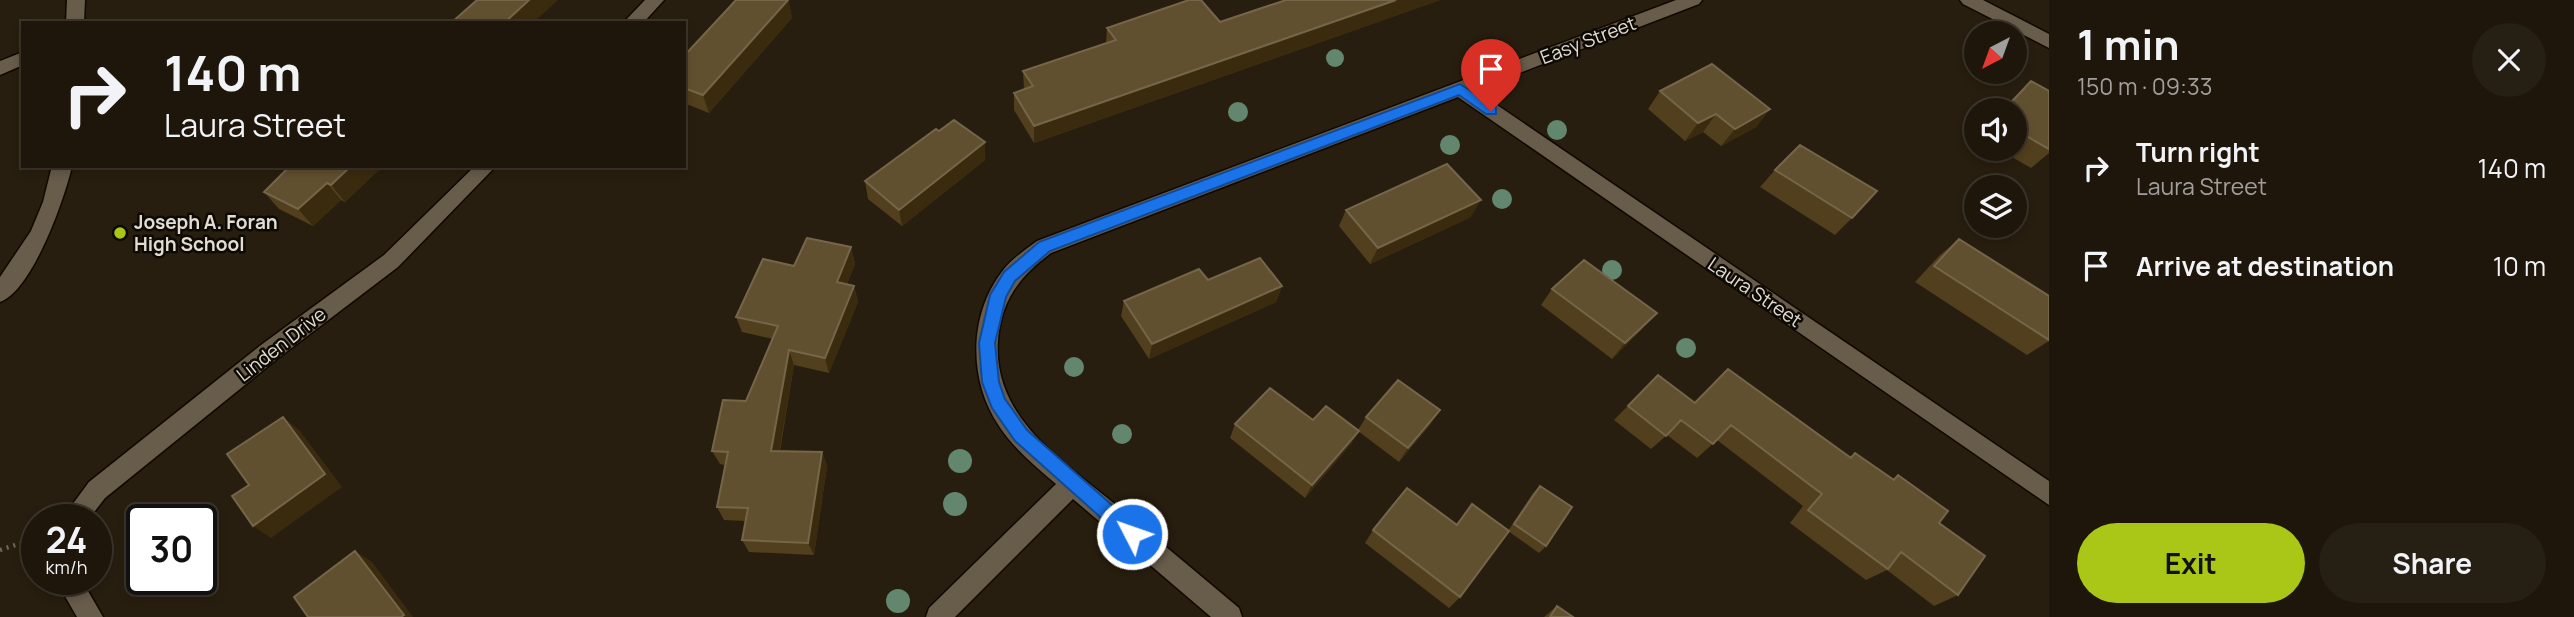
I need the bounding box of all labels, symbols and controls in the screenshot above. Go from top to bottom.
street label: Easy Street [1536,10,1640,70]
text: 1 min [2077,15,2180,73]
north arrow [1964,21,2026,84]
map controls [1964,21,2027,238]
button: close [2472,23,2546,97]
text: 140 m [164,39,301,106]
pin [1461,39,1521,111]
icon: right [49,49,140,140]
icon: arrive [1472,50,1510,88]
text: 150 m · 09:33 [2077,70,2212,102]
button: sound [1964,98,2027,161]
text: Laura Street [164,103,346,147]
text: Turn right [2136,134,2260,170]
icon: right [2077,149,2115,187]
text: 140 m [2477,150,2546,186]
text: Laura Street [2136,170,2267,202]
button: layers [1964,175,2027,238]
place label: Joseph A. Foran High School [134,209,278,257]
marker: Joseph A. Foran High School [112,225,128,241]
icon: arrive [2077,247,2115,285]
text: Arrive at destination [2136,248,2394,284]
text: 10 m [2493,248,2546,284]
street label: Laura Street [1703,251,1807,333]
street label: Linden Drive [231,301,331,387]
position arrow [1095,497,1169,571]
speed limit sign: 30 [126,504,217,595]
text: 24 [46,516,87,564]
button: Exit [2077,523,2305,603]
button: Share [2319,523,2546,603]
text: km/h [46,555,87,579]

